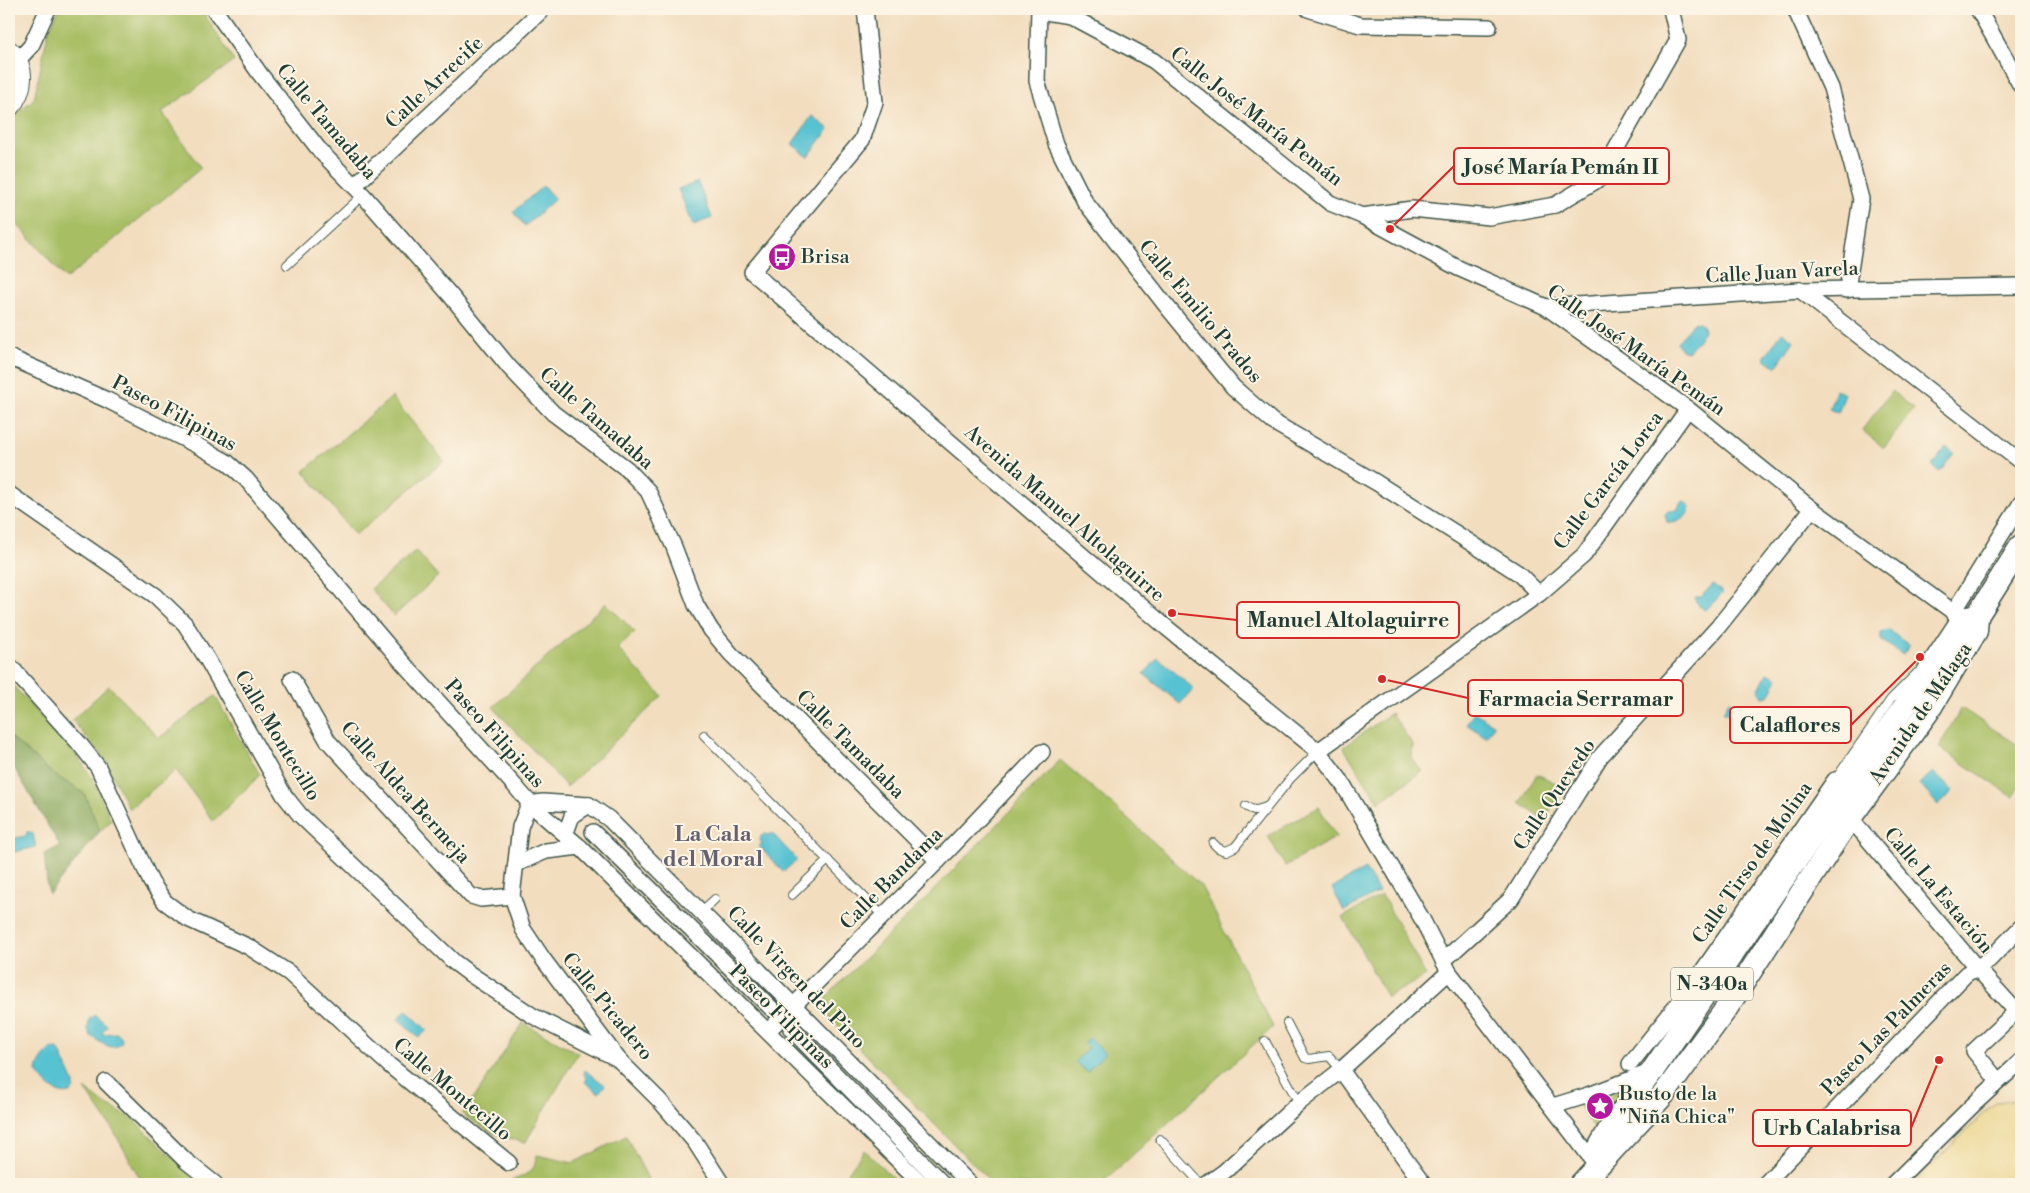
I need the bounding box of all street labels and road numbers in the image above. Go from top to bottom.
street label: Calle Arrecife [381,31,489,135]
street label: Calle José María Pemán [1165,42,1347,192]
street label: Calle Tamadaba [270,59,382,186]
street label: Calle Emilio Prados [1133,235,1267,389]
street label: Calle Juan Varela [1705,256,1860,289]
street label: Calle José María Pemán [1542,280,1730,422]
street label: Calle Tamadaba [534,362,659,476]
street label: Paseo Filipinas [107,371,241,457]
street label: Calle García Lorca [1549,406,1670,555]
street label: Avenida Manuel Altolaguirre [958,419,1169,608]
street label: Avenida de Málaga [1864,637,1978,791]
street label: Calle Montecillo [228,666,326,806]
street label: Paseo Filipinas [439,674,549,794]
street label: Calle Tamadaba [790,685,910,805]
street label: Calle Aldea Bermeja [335,717,476,870]
street label: Calle Quevedo [1508,734,1602,856]
street label: Calle Tirso de Molina [1688,776,1819,949]
street label: Calle Bandama [835,822,949,936]
street label: Calle La Estación [1878,823,1998,959]
street label: Calle Virgen del Pino [721,901,871,1055]
street label: Calle Picadero [556,948,658,1066]
street label: Paseo Las Palmeras [1817,957,1957,1101]
street label: Paseo Filipinas [723,959,839,1075]
road number: N-340a [1671,968,1753,1001]
street label: Calle Montecillo [387,1033,517,1147]

